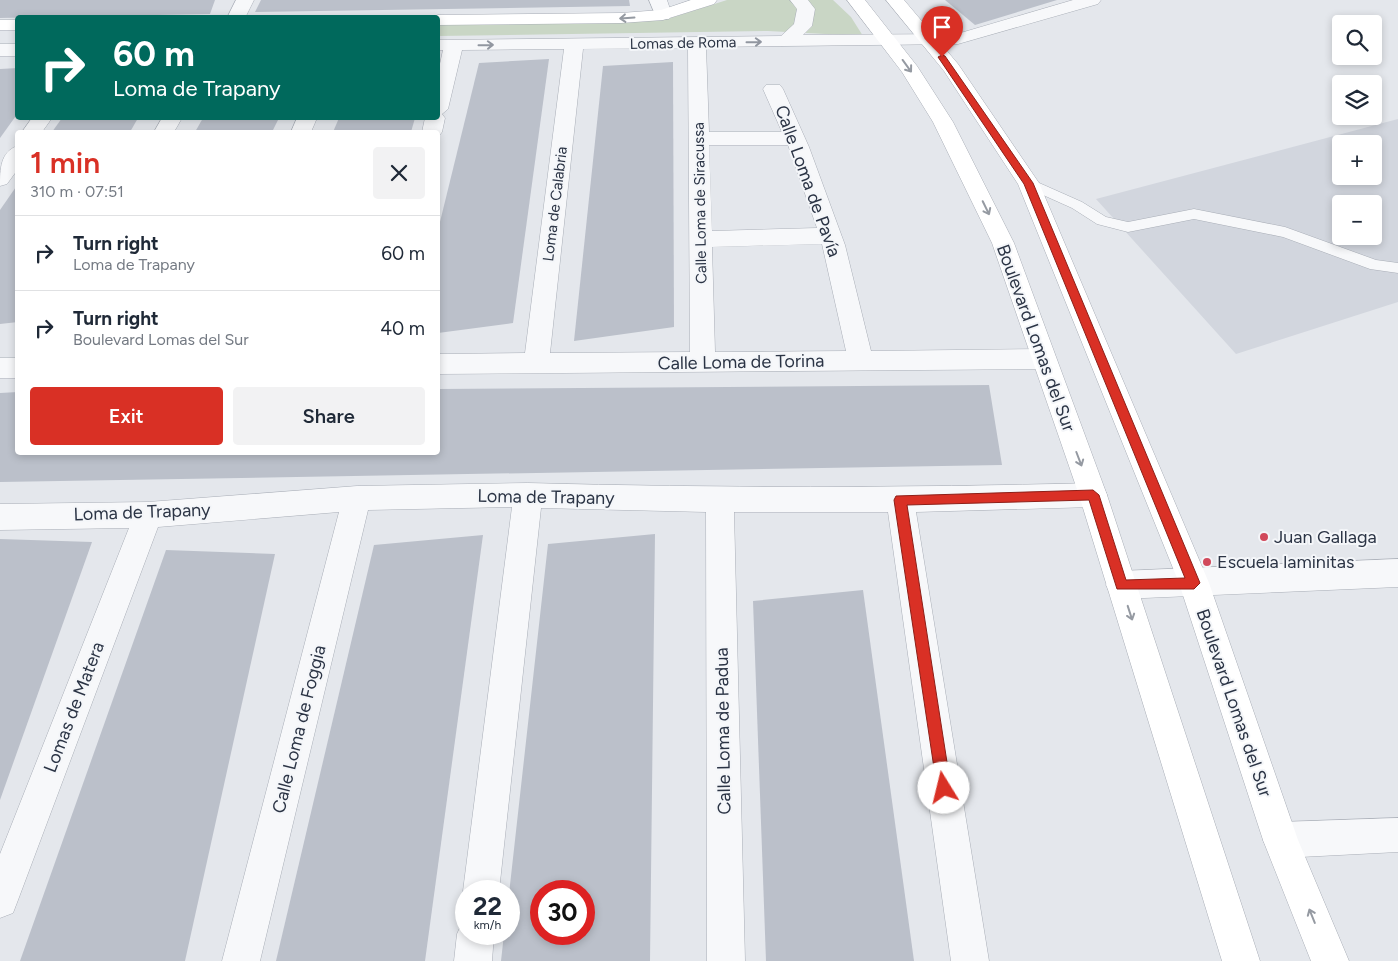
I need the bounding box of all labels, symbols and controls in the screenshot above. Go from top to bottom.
pin [921,6,963,57]
one-way arrow [619,13,635,23]
icon: arrive [928,13,956,41]
map controls [1332,15,1382,245]
button: search [1332,15,1382,65]
text: 60 m [113,33,195,75]
street label: Lomas de Roma [629,33,737,53]
icon: right [30,35,95,100]
one-way arrow [745,37,761,47]
one-way arrow [478,40,494,50]
one-way arrow [902,59,912,73]
text: Loma de Trapany [113,75,281,102]
button: layers [1332,75,1382,125]
street label: Calle Loma de Pavía [770,102,846,260]
street label: Calle Loma de Siracussa [690,122,710,284]
button: + [1332,135,1382,185]
text: 1 min [30,144,100,181]
street label: Loma de Calabria [539,145,571,263]
button: close [373,147,425,199]
text: 310 m · 07:51 [30,182,124,201]
button: − [1332,195,1382,245]
one-way arrow [981,200,991,215]
text: Turn right [73,232,159,255]
icon: right [30,239,58,267]
street label: Boulevard Lomas del Sur [992,241,1080,435]
text: 60 m [381,242,425,265]
text: Loma de Trapany [73,255,195,274]
text: Turn right [73,307,159,330]
icon: right [30,314,58,342]
text: 40 m [380,317,425,340]
text: Boulevard Lomas del Sur [73,330,249,349]
street label: Calle Loma de Torina [657,350,825,374]
button: Exit [30,387,223,445]
button: Share [233,387,425,445]
one-way arrow [1075,450,1084,466]
street label: Loma de Trapany [477,485,615,509]
street label: Loma de Trapany [73,499,211,525]
place label: Juan Gallaga [1274,526,1377,548]
marker: Juan Gallaga [1258,531,1270,543]
place label: Escuela laminitas [1217,551,1354,573]
marker: Escuela laminitas [1201,556,1213,568]
one-way arrow [1126,604,1135,620]
street label: Boulevard Lomas del Sur [1191,606,1277,800]
street label: Lomas de Matera [39,639,109,775]
street label: Calle Loma de Foggia [267,643,331,815]
street label: Calle Loma de Padua [711,647,735,815]
position arrow [917,761,969,813]
speed limit sign: 30 [530,880,595,945]
text: 22 [473,891,502,921]
one-way arrow [1306,909,1316,924]
text: km/h [474,918,501,932]

